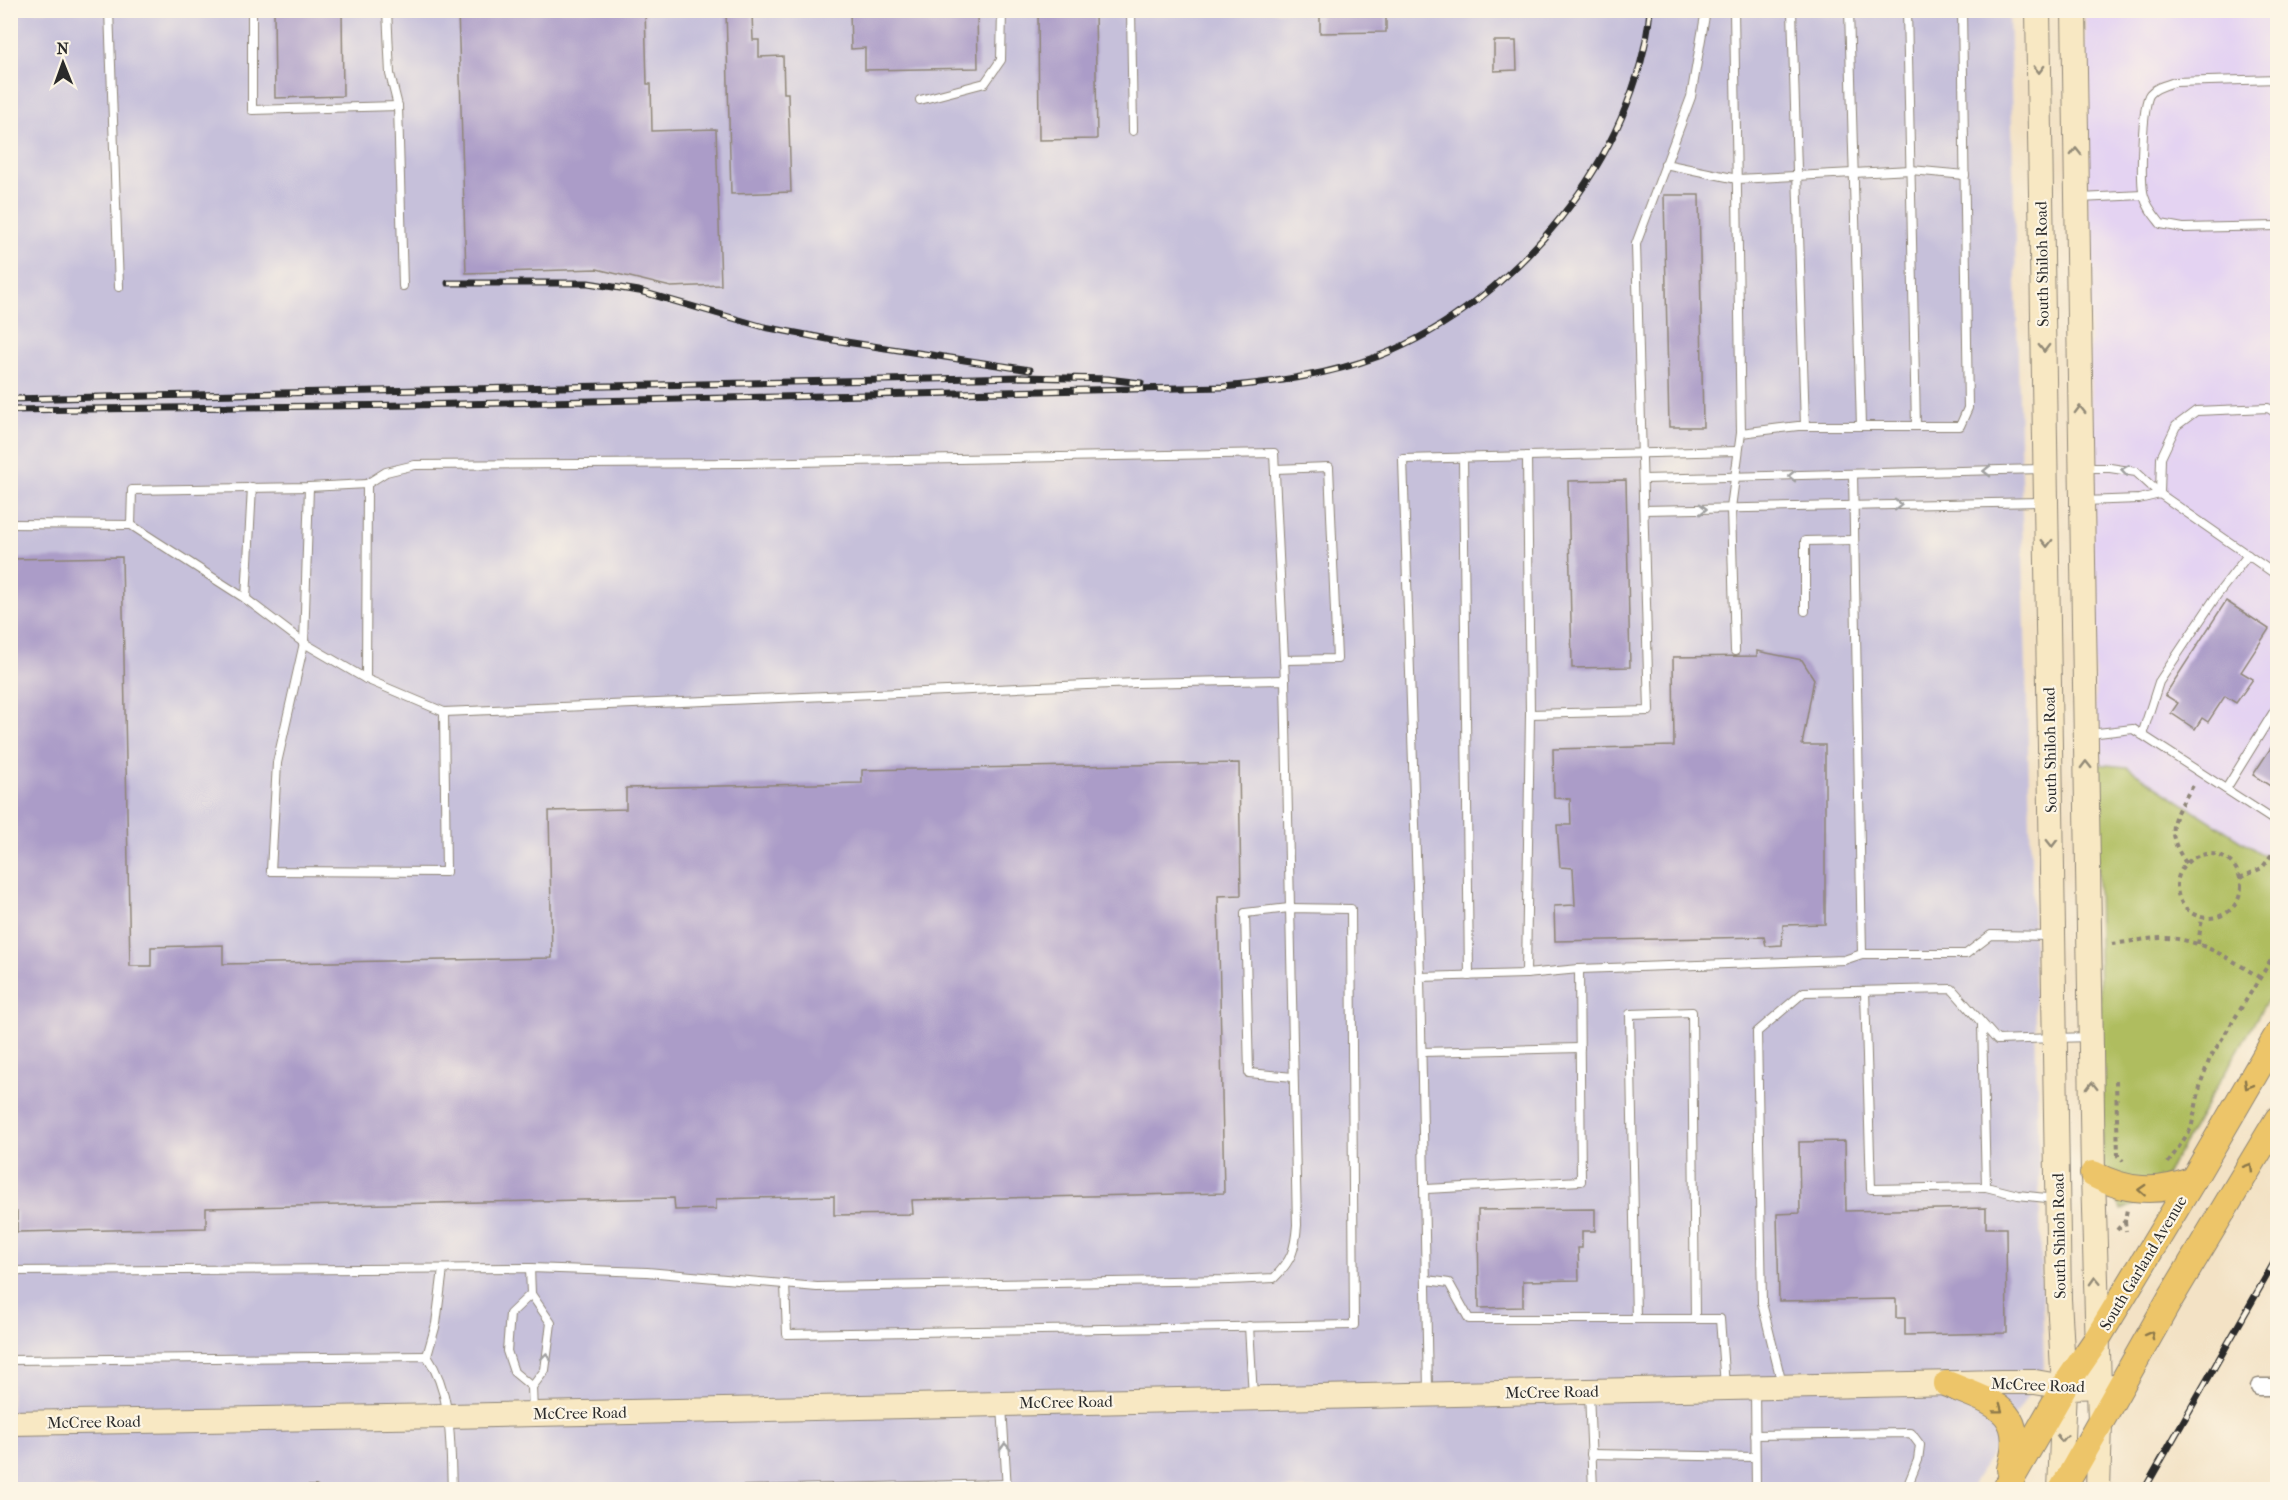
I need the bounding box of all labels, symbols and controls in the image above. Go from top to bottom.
north arrow [33,33,93,93]
text: N [57,39,70,58]
one-way arrow [2033,64,2045,73]
one-way arrow [2070,148,2082,157]
street label: South Shiloh Road [2031,201,2053,327]
one-way arrow [2038,343,2050,352]
one-way arrow [2074,406,2087,415]
one-way arrow [1983,464,1992,477]
one-way arrow [2120,464,2130,477]
one-way arrow [1788,469,1797,482]
one-way arrow [1893,499,1902,511]
one-way arrow [1698,503,1707,515]
one-way arrow [2041,538,2053,547]
street label: South Shiloh Road [2039,687,2061,813]
one-way arrow [2080,760,2092,769]
one-way arrow [2046,838,2058,847]
one-way arrow [2244,1079,2255,1089]
one-way arrow [2085,1081,2098,1090]
one-way arrow [2241,1163,2253,1173]
street label: South Shiloh Road [2048,1173,2070,1299]
one-way arrow [2138,1183,2147,1196]
street label: South Garland Avenue [2095,1192,2191,1334]
one-way arrow [2089,1276,2102,1285]
one-way arrow [2143,1331,2154,1341]
one-way arrow [540,1352,552,1362]
street label: McCree Road [1991,1374,2085,1396]
street label: McCree Road [1505,1382,1599,1402]
street label: McCree Road [1019,1392,1113,1412]
one-way arrow [1992,1402,2003,1413]
street label: McCree Road [533,1403,627,1423]
street label: McCree Road [47,1412,141,1432]
one-way arrow [2055,1434,2068,1443]
one-way arrow [998,1442,1011,1451]

